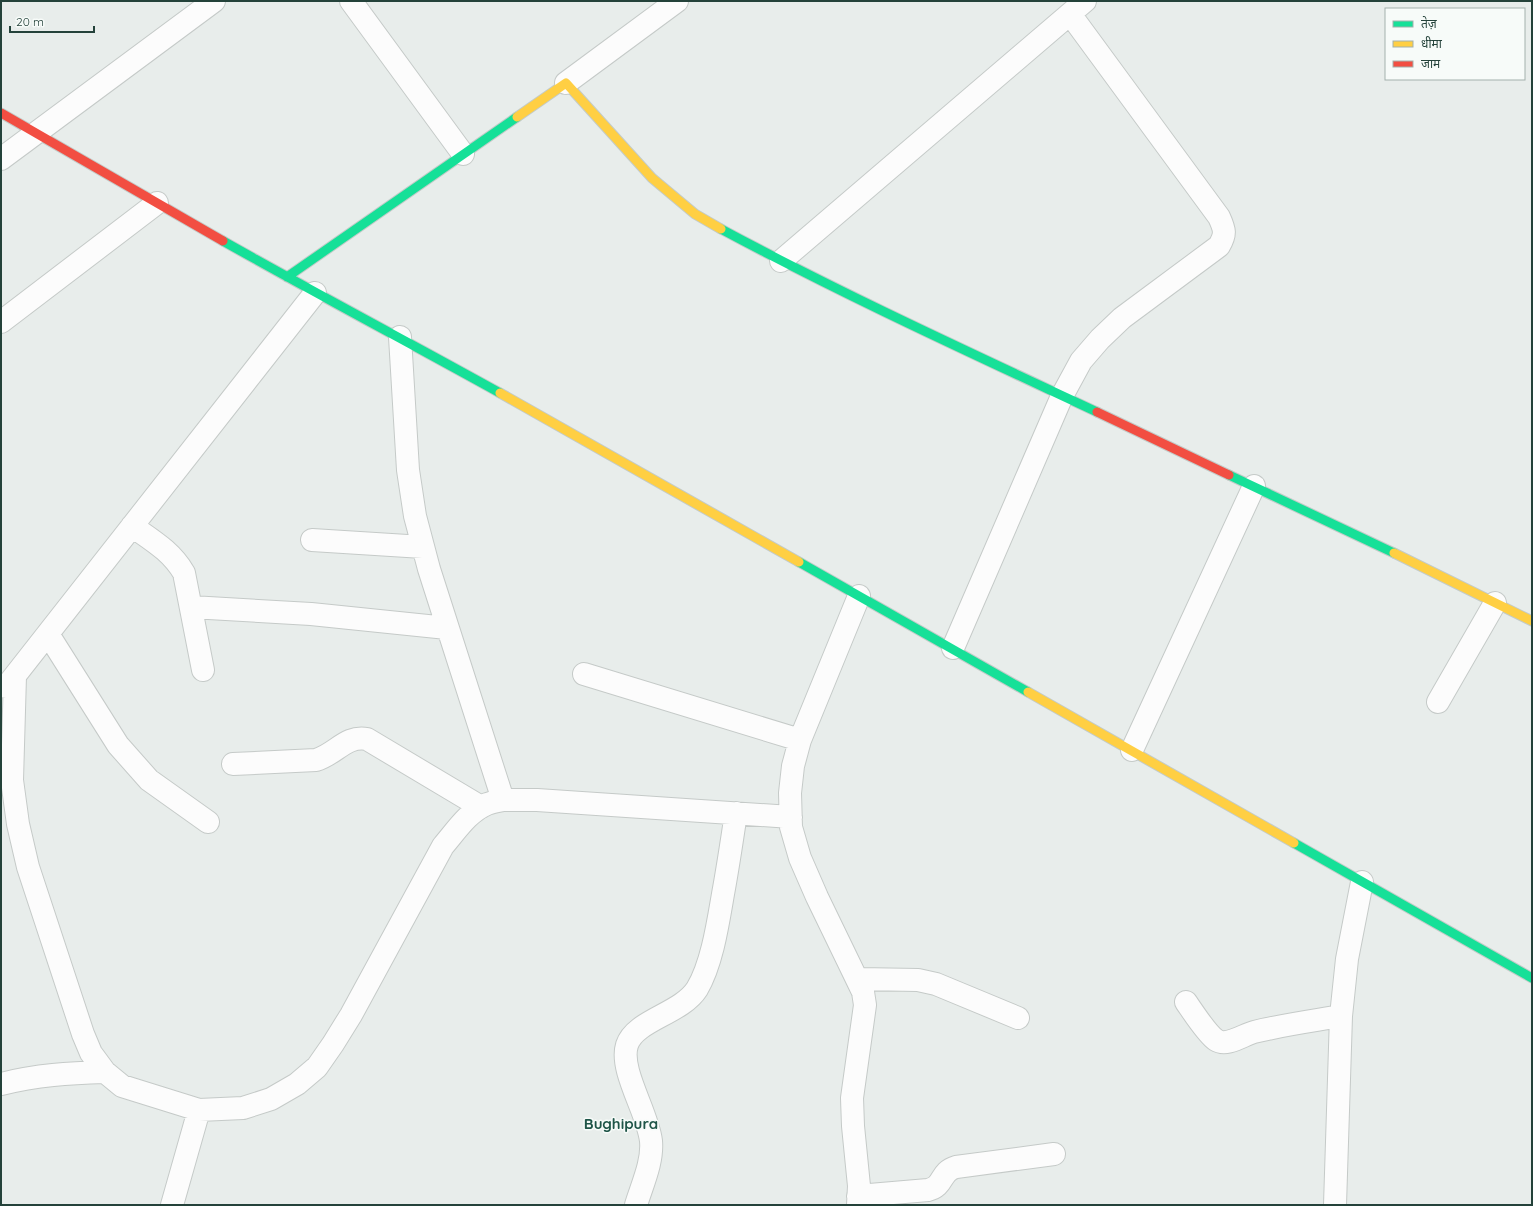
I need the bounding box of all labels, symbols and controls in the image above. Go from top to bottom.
scale bar [10,8,94,34]
legend [1385,8,1525,80]
text: 20 m [16,14,44,29]
text: तेज़ [1421,16,1438,31]
text: धीमा [1421,36,1443,51]
text: जाम [1421,56,1441,71]
district label: Bughipura [584,1114,658,1133]

